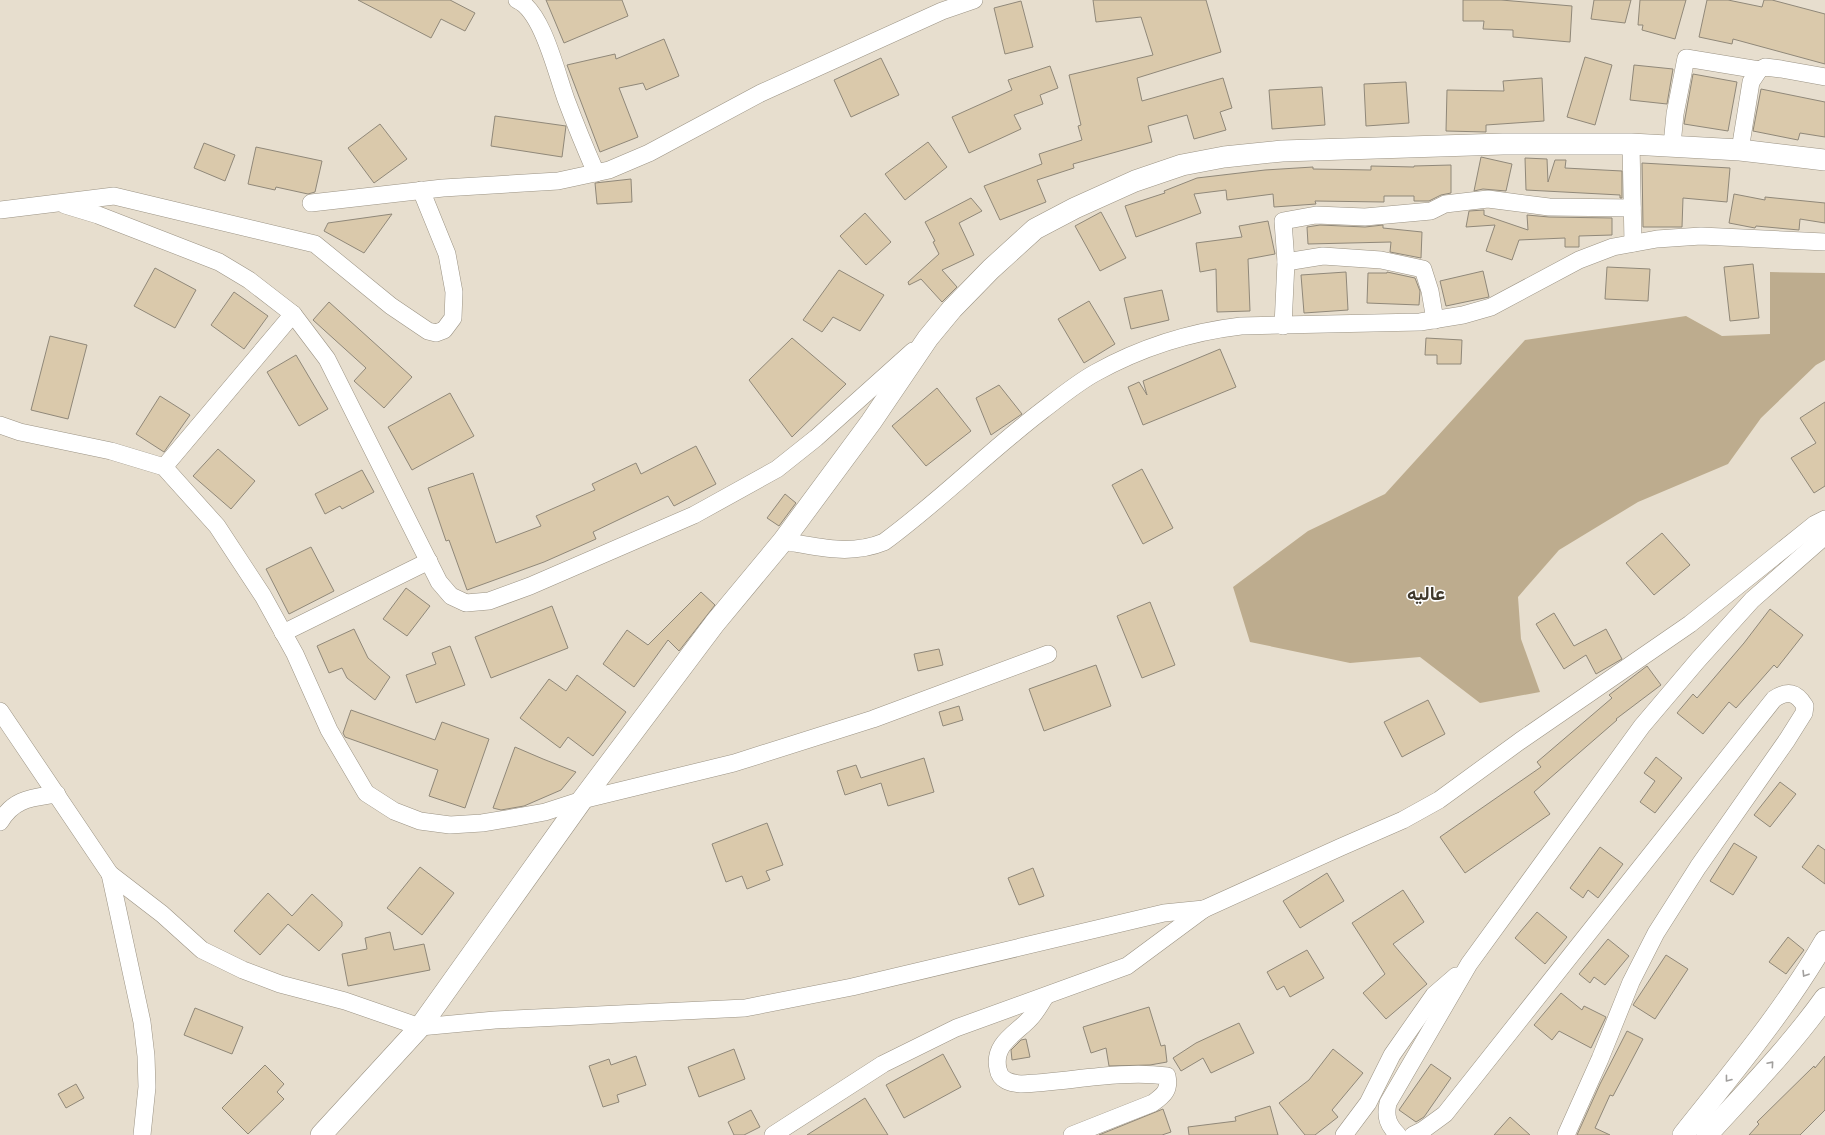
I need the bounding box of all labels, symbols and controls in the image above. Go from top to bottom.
district label: عاليه [1407,581,1445,605]
one-way arrow [1803,970,1810,977]
one-way arrow [1766,1061,1773,1069]
one-way arrow [1725,1074,1732,1081]

